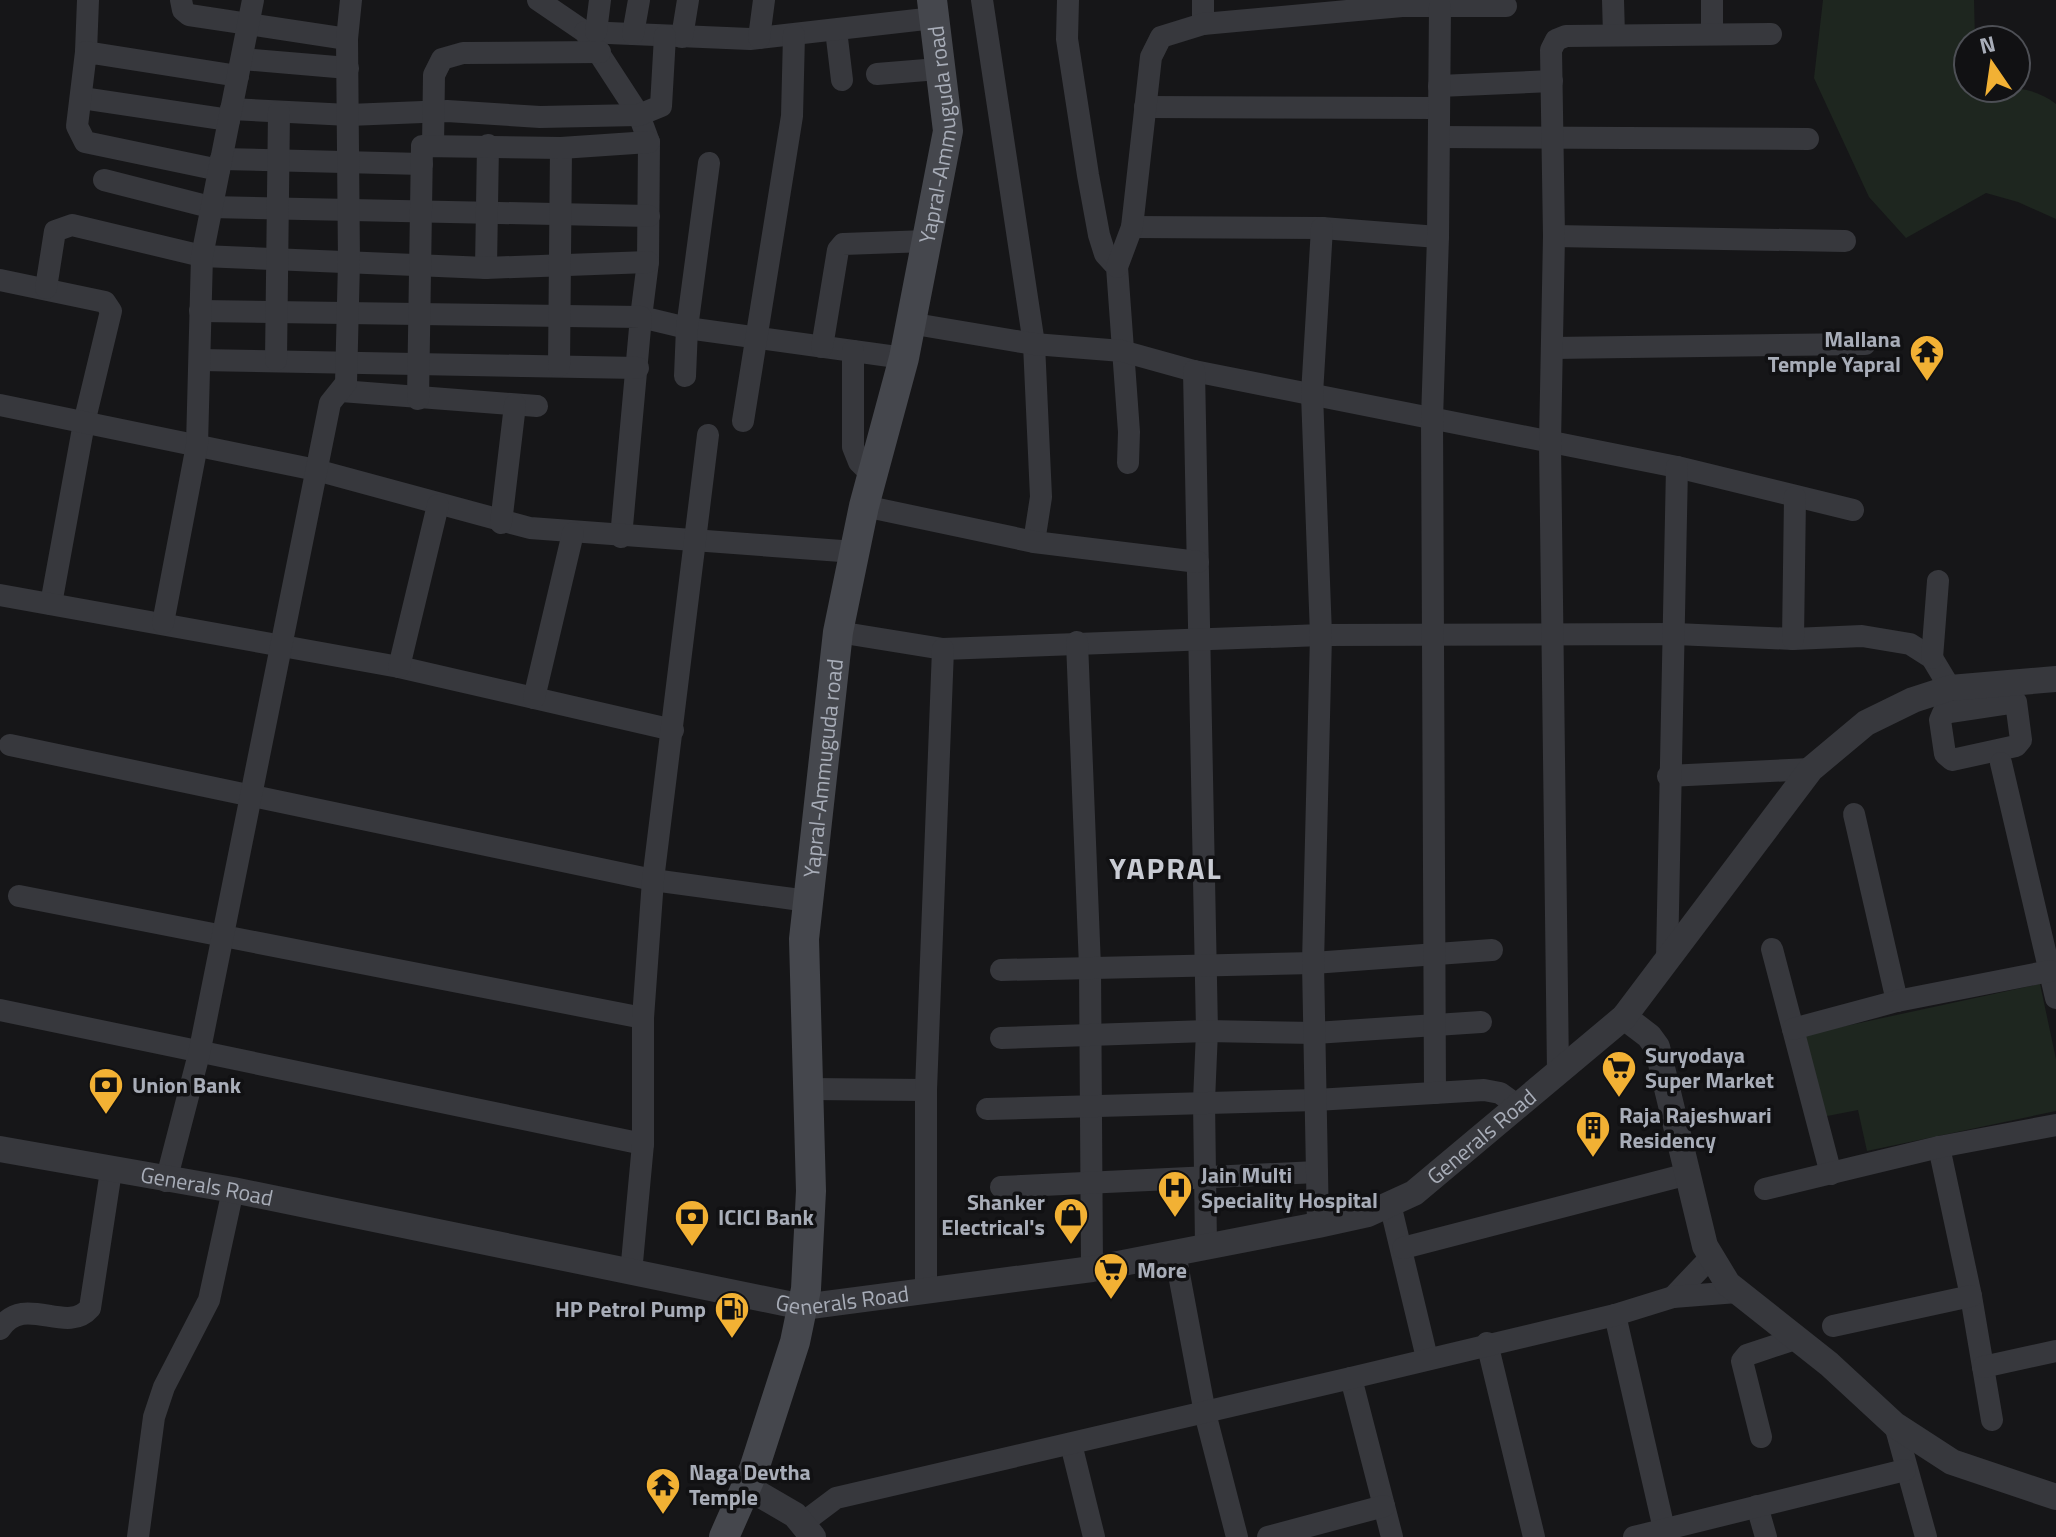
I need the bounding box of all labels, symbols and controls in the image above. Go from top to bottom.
street label: Yapral-Ammuguda road [910,24,965,246]
north arrow [1952,24,2032,104]
text: N [1976,26,1999,63]
place label: Mallana Temple Yapral [1768,322,1901,381]
temple icon: Mallana Temple Yapral [1908,333,1946,383]
street label: Yapral-Ammuguda road [794,657,852,879]
district label: YAPRAL [1109,845,1223,891]
place label: Suryodaya Super Market [1645,1038,1774,1097]
supermarket icon: Suryodaya Super Market [1600,1049,1638,1099]
bank icon: Union Bank [87,1066,125,1116]
place label: Union Bank [132,1068,242,1102]
street label: Generals Road [1419,1080,1544,1193]
place label: Raja Rajeshwari Residency [1619,1098,1772,1157]
building icon: Raja Rajeshwari Residency [1574,1109,1612,1159]
street label: Generals Road [138,1157,276,1215]
place label: Jain Multi Speciality Hospital [1201,1158,1378,1217]
hospital icon: Jain Multi Speciality Hospital [1156,1169,1194,1219]
place label: Shanker Electrical's [941,1185,1045,1244]
shop icon: Shanker Electrical's [1052,1196,1090,1246]
bank icon: ICICI Bank [673,1198,711,1248]
place label: ICICI Bank [718,1200,814,1234]
supermarket icon: More [1092,1251,1130,1301]
place label: More [1137,1253,1187,1287]
street label: Generals Road [773,1276,911,1324]
fuel station icon: HP Petrol Pump [713,1290,751,1340]
place label: HP Petrol Pump [555,1292,706,1326]
place label: Naga Devtha Temple [689,1455,811,1514]
temple icon: Naga Devtha Temple [644,1466,682,1516]

